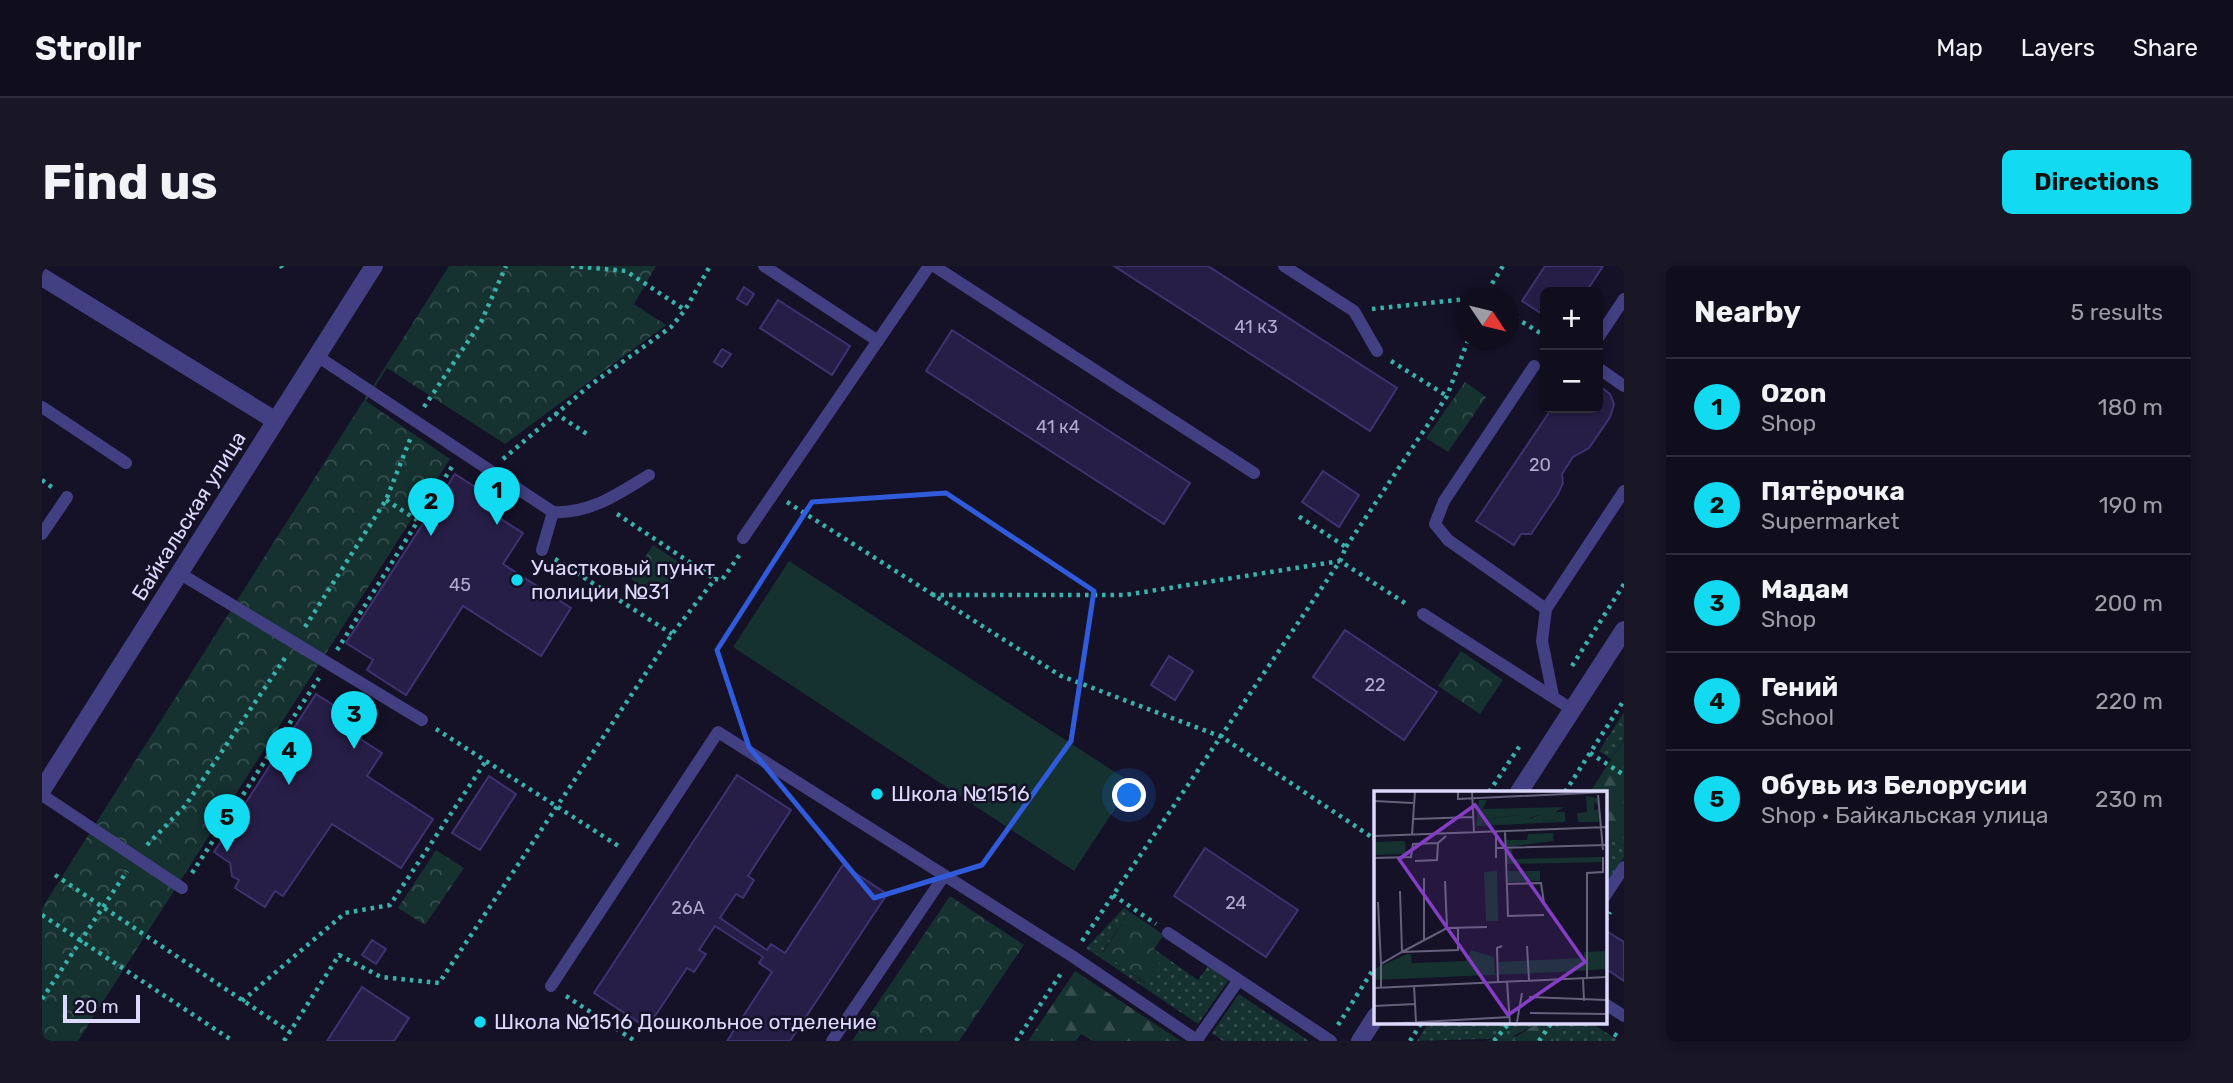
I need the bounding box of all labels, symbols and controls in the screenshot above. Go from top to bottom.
text: Strollr [35,29,141,68]
text: Map [1936,34,1983,62]
text: Layers [2021,34,2095,62]
text: Share [2133,34,2198,62]
button: Directions [2002,150,2191,214]
text: Find us [42,153,218,211]
north arrow [1456,287,1519,350]
map controls [1540,287,1603,413]
button: + [1540,287,1603,350]
text: Nearby [1694,294,1801,330]
text: 5 results [2070,298,2163,326]
house number: 41 к3 [1234,316,1278,338]
button: − [1540,350,1603,413]
text: Ozon [1761,378,1826,409]
text: 1 [1711,393,1723,421]
text: 180 m [2098,393,2163,421]
text: Shop [1761,409,1816,437]
house number: 41 к4 [1036,416,1080,438]
street label: Байкальская улица [126,427,251,605]
house number: 20 [1529,454,1551,476]
pin: 1 [474,467,520,525]
text: Пятёрочка [1761,476,1905,507]
pin: 2 [408,478,454,536]
text: 2 [1710,491,1724,519]
text: 190 m [2099,491,2163,519]
text: Supermarket [1761,507,1899,535]
place label: Участковый пункт полиции №31 [531,555,715,604]
marker: Участковый пункт полиции №31 [509,572,525,588]
house number: 45 [449,574,471,596]
text: Мадам [1761,574,1849,605]
text: 3 [1709,589,1725,617]
text: 200 m [2094,589,2163,617]
text: Shop [1761,605,1816,633]
text: Гений [1761,672,1838,703]
house number: 22 [1364,674,1386,696]
text: 4 [1709,687,1725,715]
text: 220 m [2095,687,2163,715]
pin: 3 [331,691,377,749]
text: School [1761,703,1834,731]
pin: 4 [266,727,312,785]
text: Обувь из Белорусии [1761,770,2027,801]
your location [1112,778,1146,812]
place label: Школа №1516 [891,781,1030,806]
text: 5 [1710,785,1724,813]
text: 230 m [2095,785,2163,813]
marker: Школа №1516 [869,786,885,802]
inset map [1374,791,1606,1024]
pin: 5 [204,794,250,852]
text: Shop · Байкальская улица [1761,801,2048,829]
house number: 24 [1225,892,1247,914]
house number: 26А [671,897,705,919]
scale bar [63,992,140,1024]
text: 20 m [74,995,119,1018]
place label: Школа №1516 Дошкольное отделение [494,1009,877,1034]
marker: Школа №1516 Дошкольное отделение [472,1014,488,1030]

